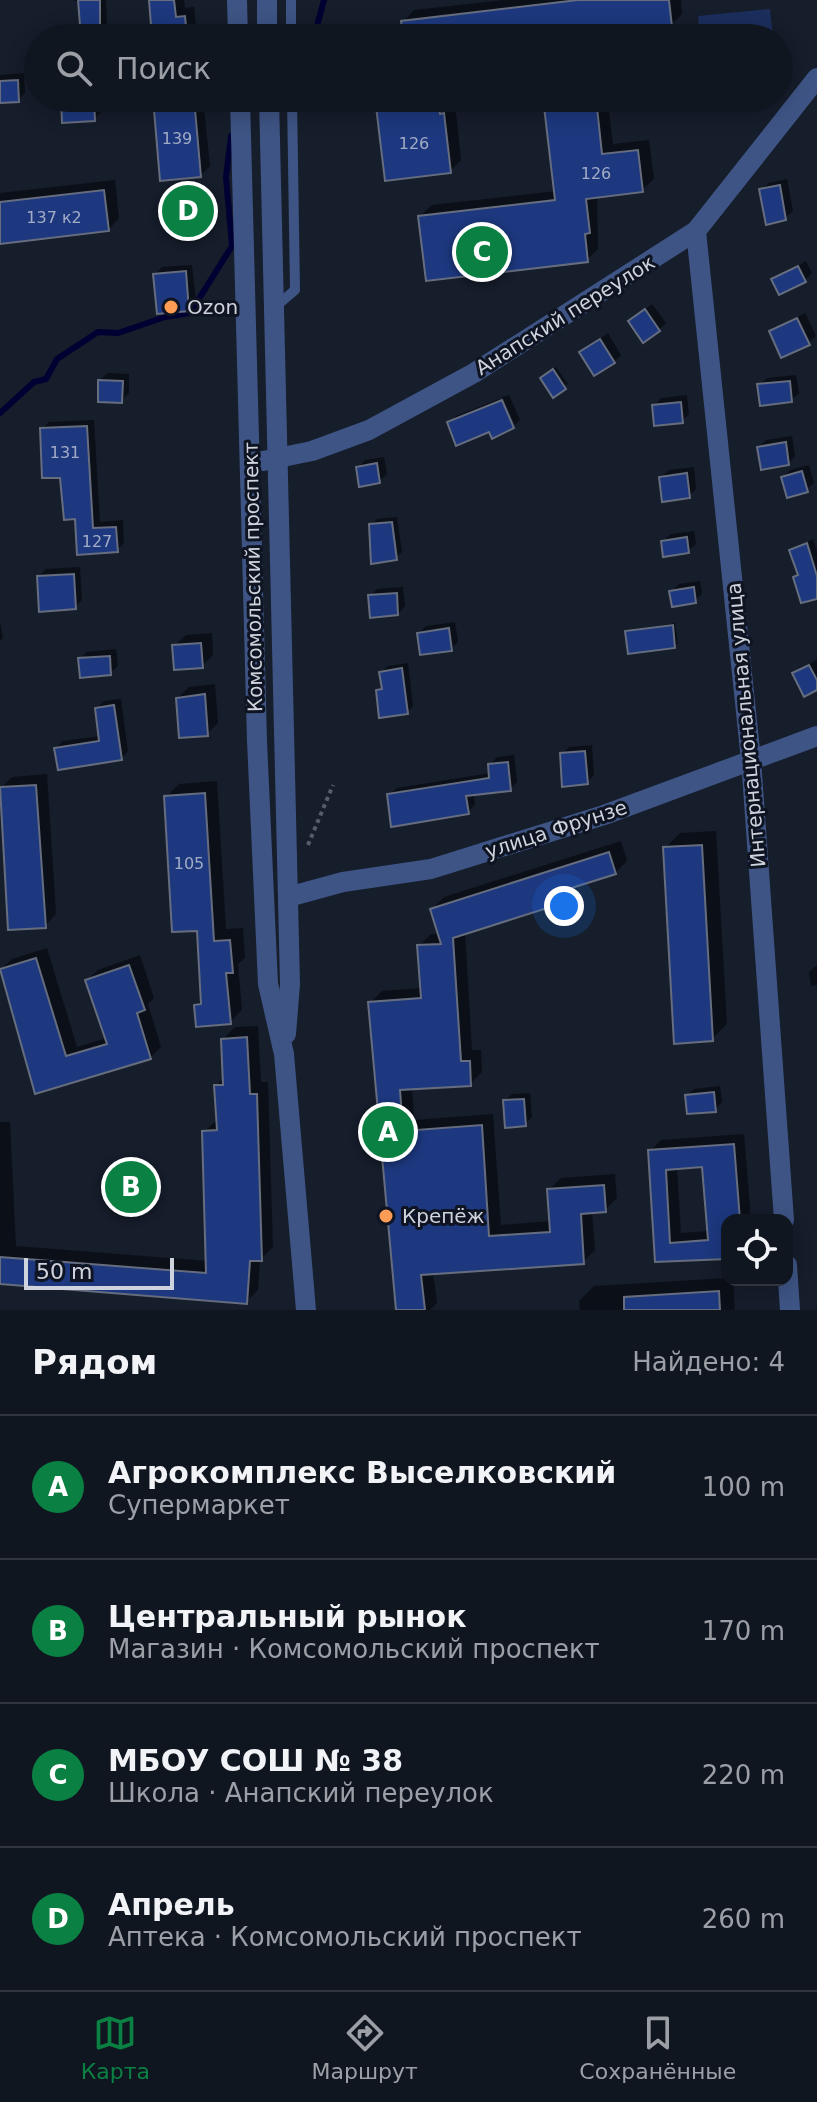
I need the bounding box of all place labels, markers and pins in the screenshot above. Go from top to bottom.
pin: D [162,181,214,241]
pin: C [456,222,508,282]
place label: Ozon [187,295,238,319]
marker: Ozon [162,298,180,316]
pin: A [362,1102,414,1162]
pin: B [105,1157,157,1217]
place label: Крепёж [402,1204,485,1228]
marker: Крепёж [377,1207,395,1225]

